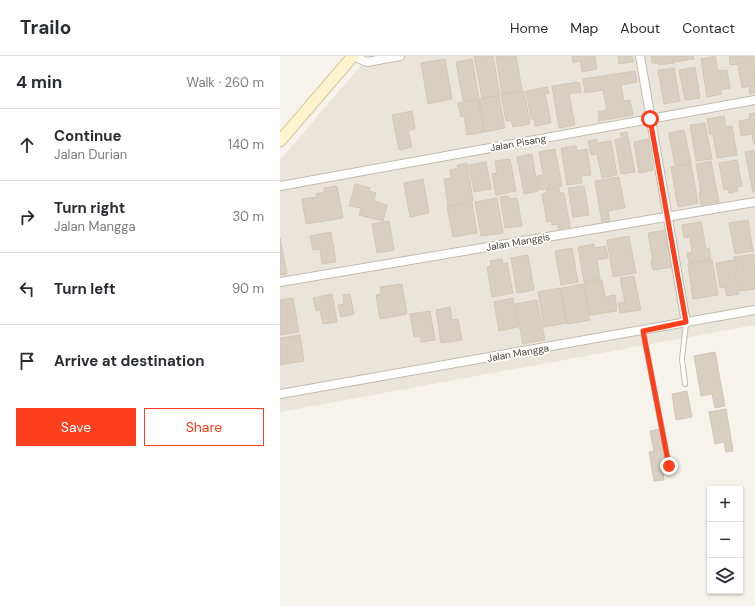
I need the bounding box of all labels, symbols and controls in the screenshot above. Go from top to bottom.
text: Trailo [20,15,71,40]
text: Home [510,19,548,37]
text: Map [570,19,598,37]
text: About [620,19,660,37]
text: Contact [682,19,735,37]
text: 4 min [16,71,62,93]
text: Walk · 260 m [186,74,264,91]
route start [641,110,659,128]
text: Continue [54,126,122,146]
street label: Jalan Pisang [489,132,547,154]
icon: ahead [16,134,38,156]
text: 140 m [228,136,264,153]
text: Jalan Durian [54,146,127,163]
text: Turn right [54,198,125,218]
icon: right [16,206,38,228]
text: 30 m [232,208,264,225]
text: Jalan Mangga [54,218,136,235]
street label: Jalan Manggis [485,230,551,254]
icon: left [16,278,38,300]
text: Turn left [54,279,115,299]
text: 90 m [232,280,264,297]
street label: Jalan Mangga [486,341,550,365]
icon: arrive [16,350,38,372]
text: Arrive at destination [54,351,205,371]
button: Save [16,408,136,446]
button: Share [144,408,264,446]
route end [660,457,678,475]
map controls [707,486,743,594]
button: + [707,486,743,522]
button: − [707,522,743,558]
button: layers [707,558,743,594]

